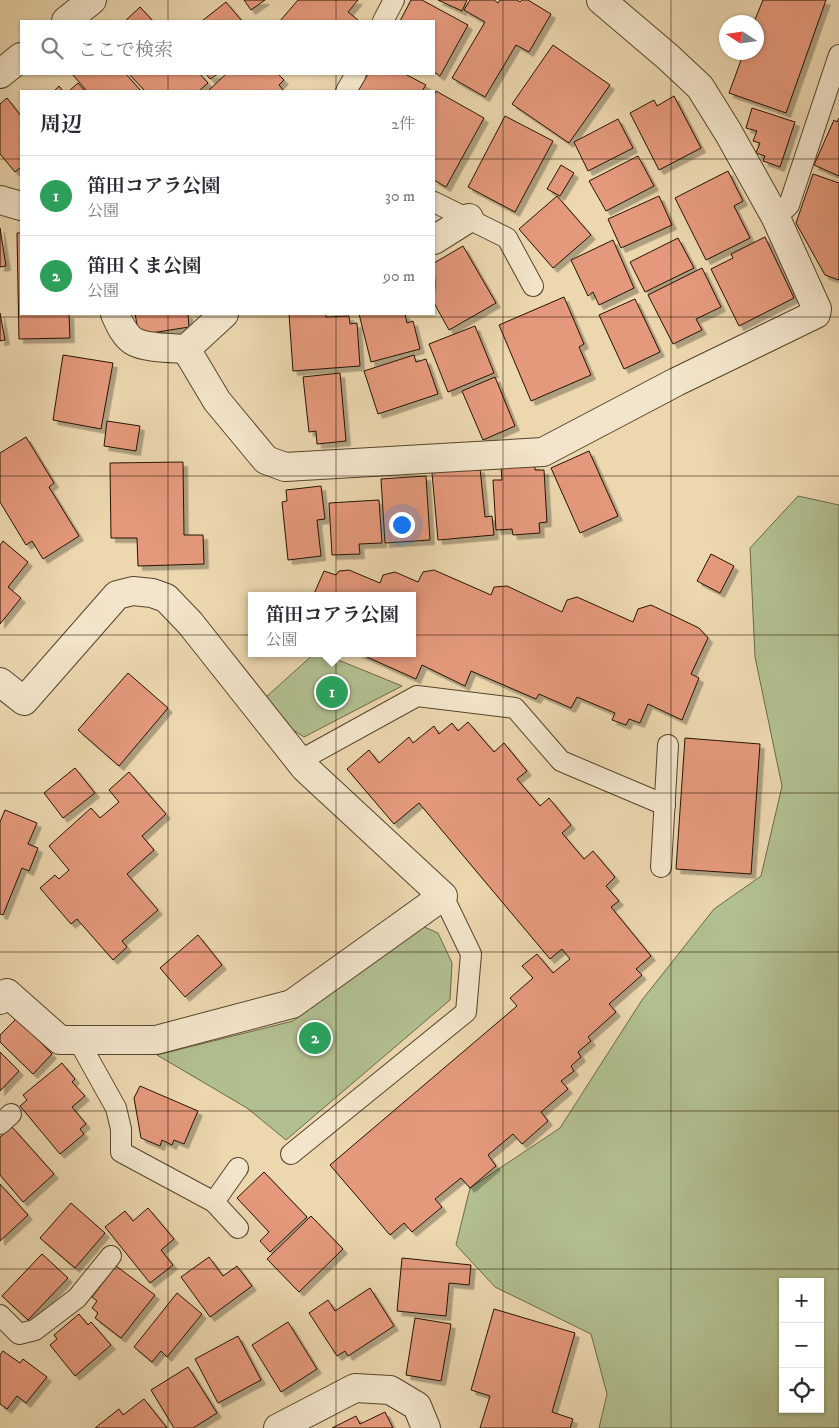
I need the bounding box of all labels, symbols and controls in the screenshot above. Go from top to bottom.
north arrow [719,15,764,60]
search box [20,20,435,75]
icon: search [38,34,66,62]
text: ここで検索 [78,39,173,62]
text: 周辺 [40,112,82,138]
text: 2件 [391,114,415,134]
text: 笛田コアラ公園 [87,175,220,198]
text: 1 [53,186,59,206]
text: 30 m [385,186,415,206]
text: 公園 [87,201,119,221]
text: 笛田くま公園 [87,255,201,278]
text: 2 [52,266,60,286]
text: 90 m [383,266,415,286]
text: 公園 [87,281,119,301]
your location [389,512,415,538]
popup [248,592,416,657]
text: 笛田コアラ公園 [265,604,399,627]
text: 公園 [265,630,298,650]
pin: 1 [316,673,348,711]
pin: 2 [299,1019,331,1057]
map controls [779,1278,824,1413]
button: + [779,1278,824,1323]
button: − [779,1323,824,1368]
button: locate [779,1368,824,1413]

